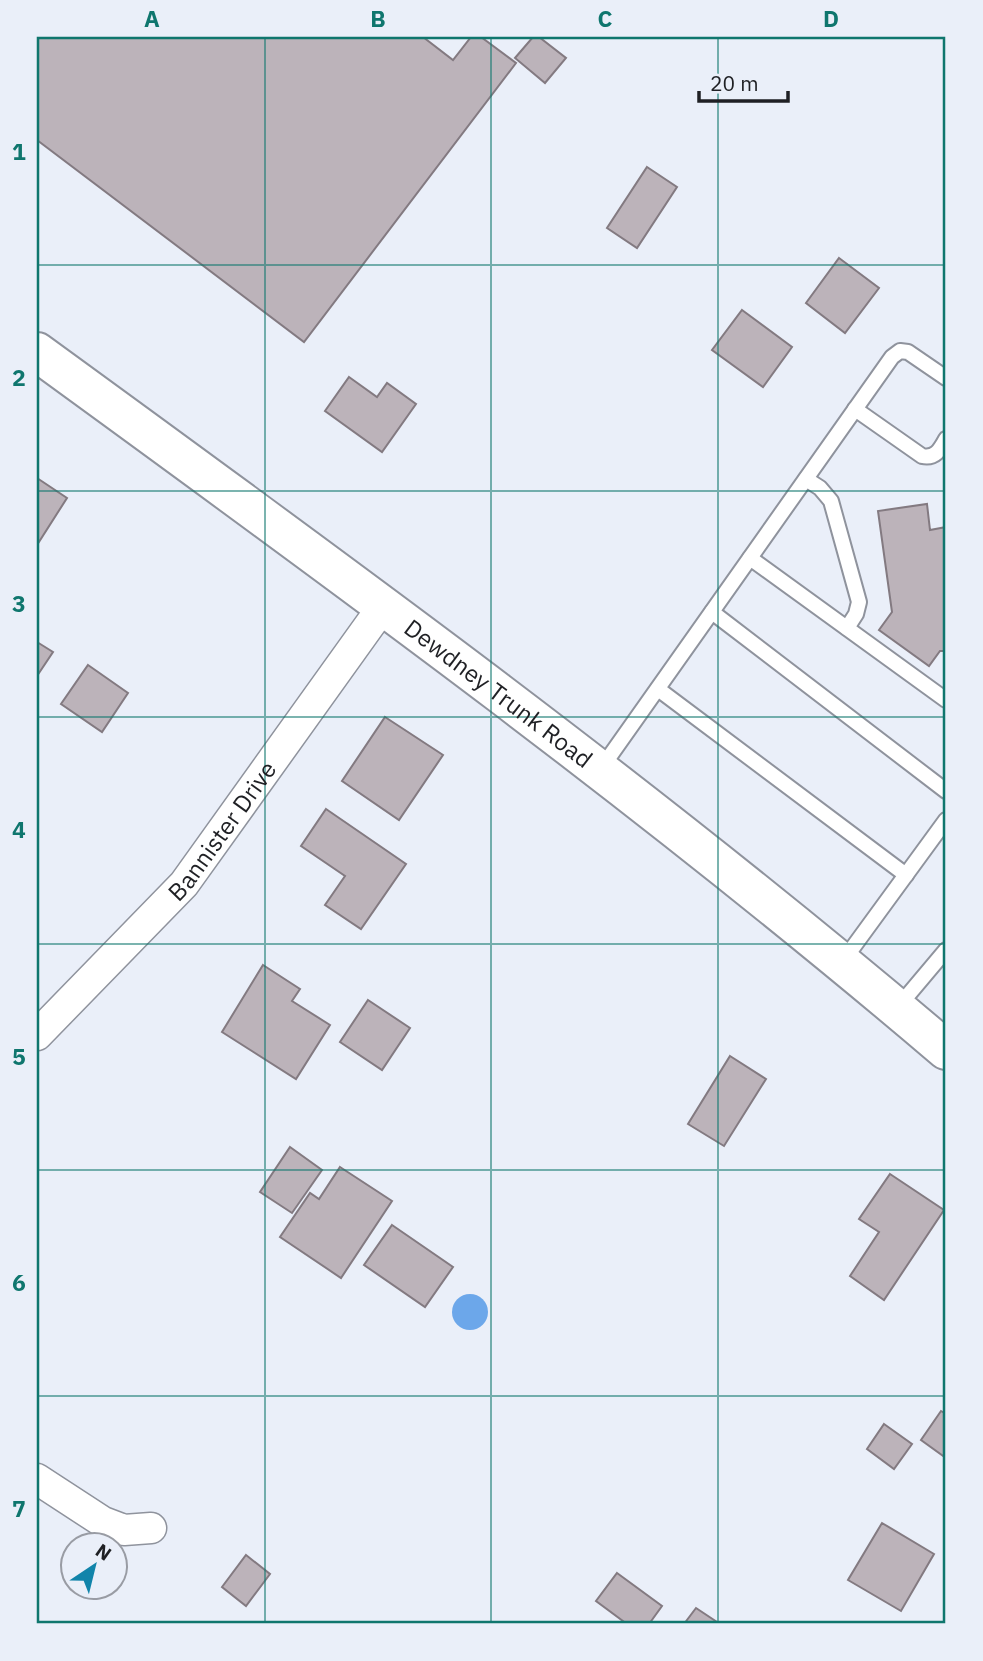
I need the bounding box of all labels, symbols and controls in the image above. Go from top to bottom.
text: A [144,3,160,33]
text: B [370,3,386,33]
text: C [598,3,613,33]
text: D [823,3,839,33]
scale bar [699,60,789,104]
text: 20 m [710,69,759,97]
text: 1 [12,136,26,166]
text: 2 [12,362,26,392]
text: 3 [12,588,26,618]
street label: Dewdney Trunk Road [398,611,599,775]
street label: Bannister Drive [160,755,283,908]
text: 4 [12,814,26,844]
text: 5 [12,1041,26,1071]
text: 6 [12,1267,26,1297]
text: 7 [12,1493,26,1523]
north arrow [60,1532,130,1602]
text: N [91,1538,116,1566]

